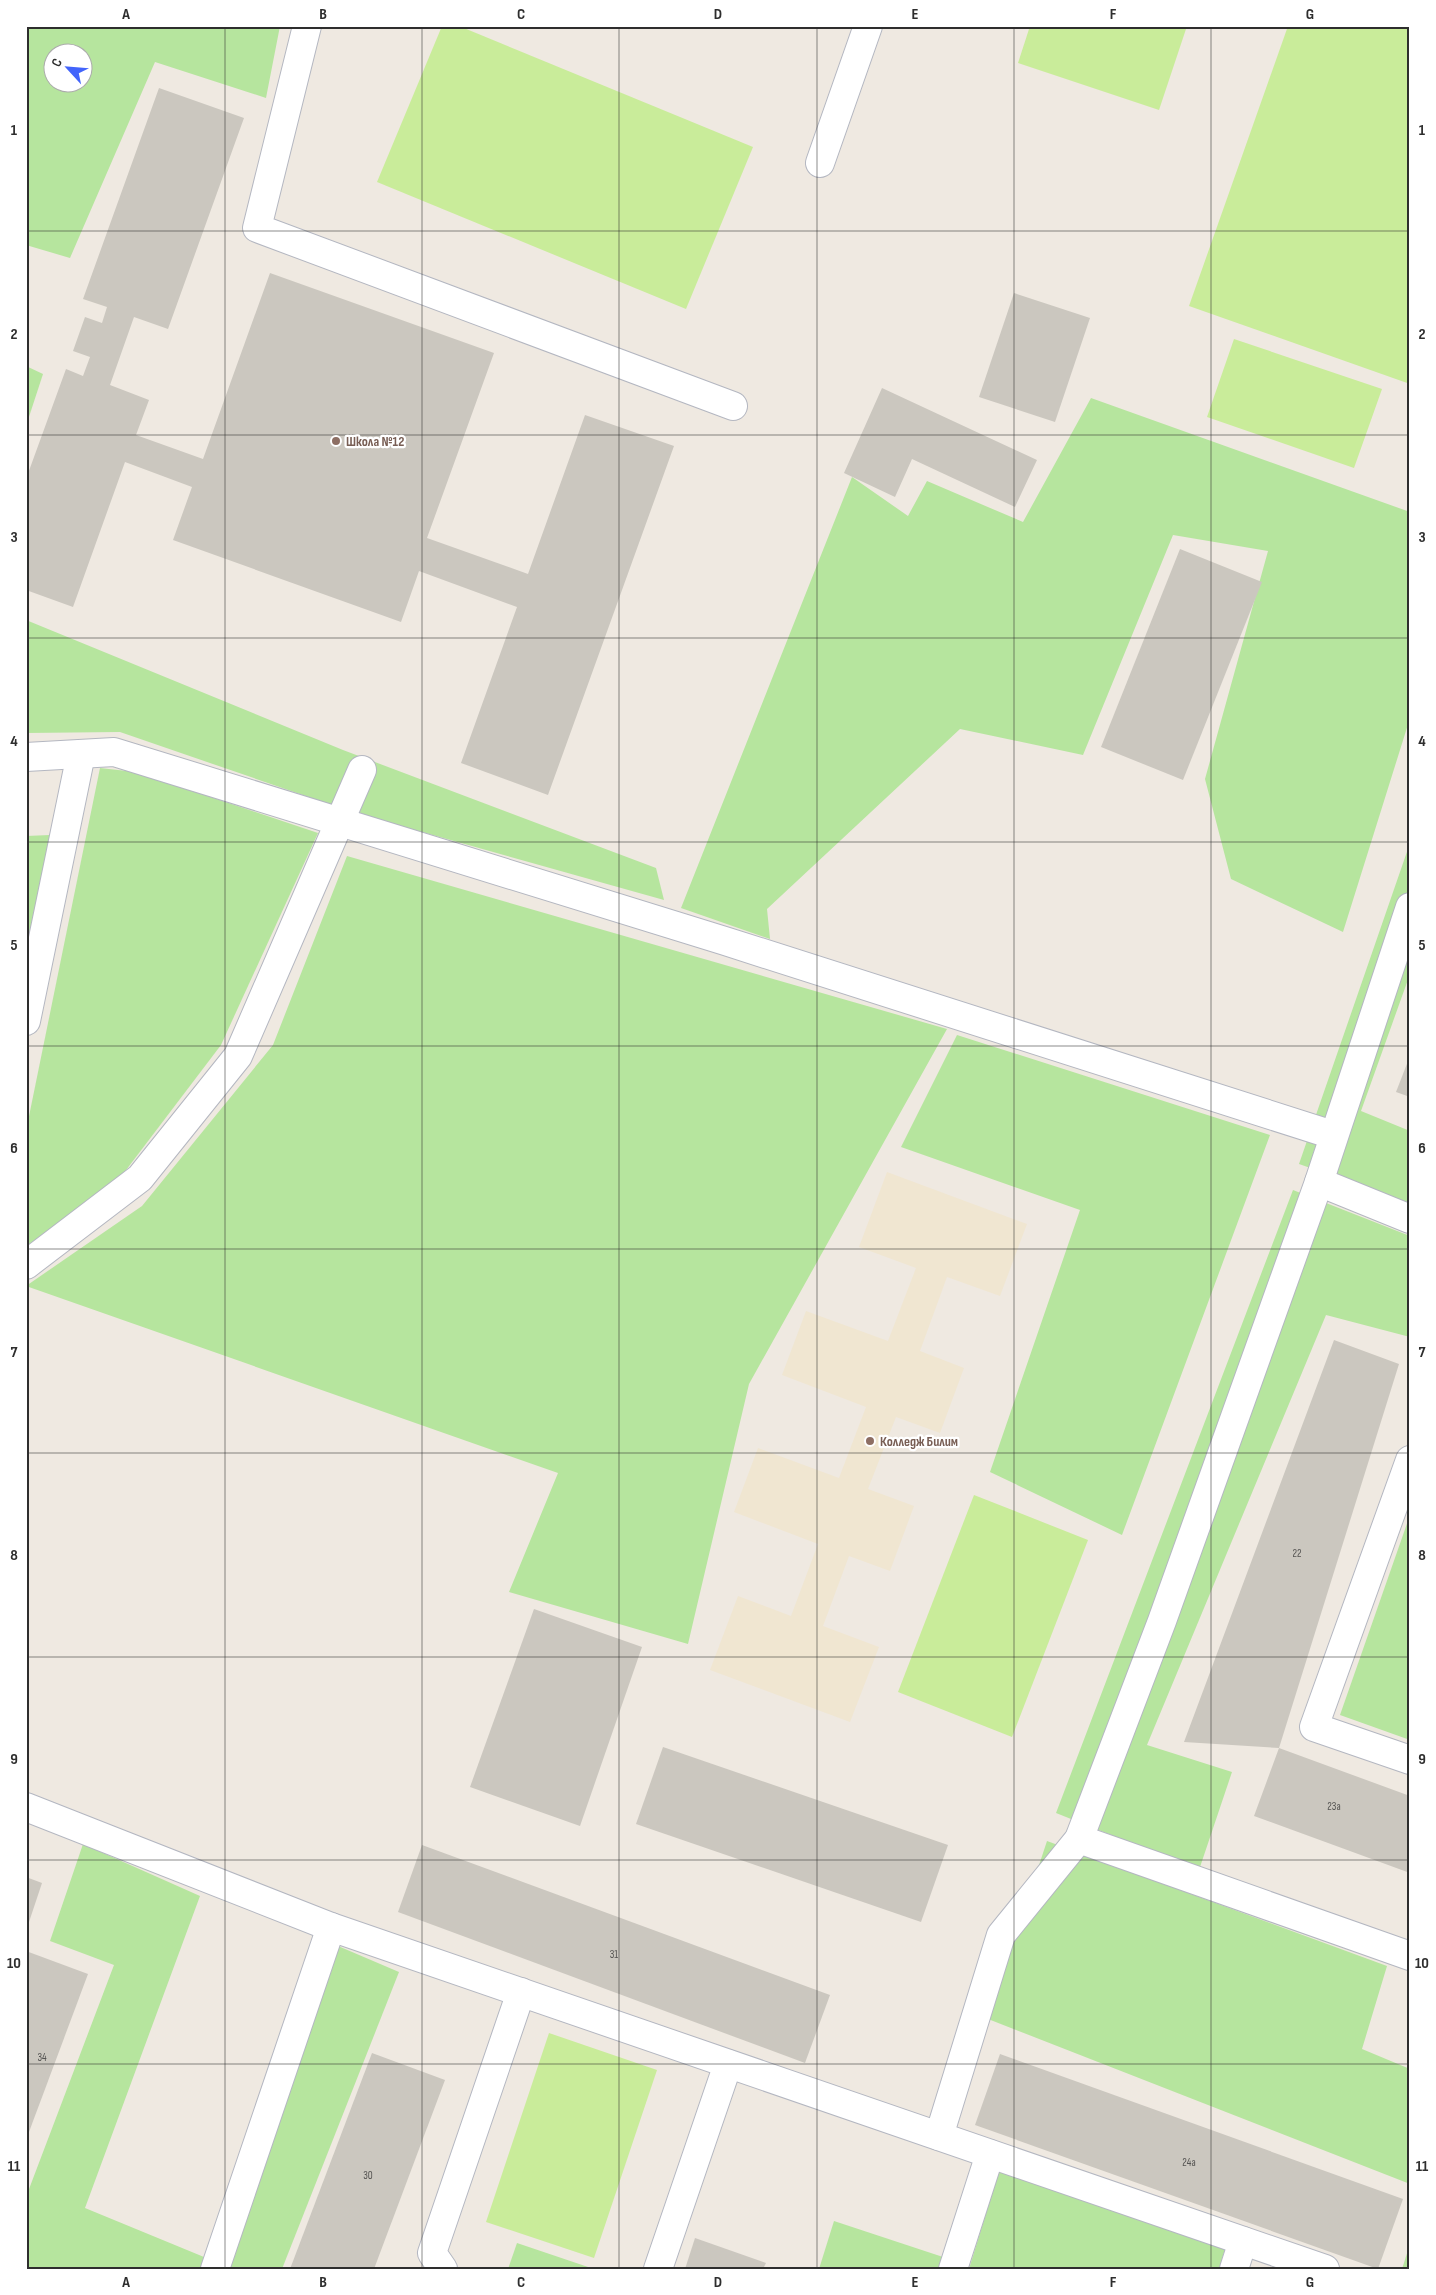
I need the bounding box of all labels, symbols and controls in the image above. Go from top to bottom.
text: A [121,5,130,24]
text: B [319,5,327,24]
text: C [517,5,525,24]
text: D [714,5,722,24]
text: E [912,5,919,24]
text: F [1110,5,1117,24]
text: G [1306,5,1314,24]
north arrow [42,42,92,92]
text: С [48,56,66,69]
text: 1 [11,121,18,140]
text: 1 [1419,121,1426,140]
text: 2 [10,325,18,344]
text: 2 [1418,325,1426,344]
place label: Школа №12 [346,433,404,450]
marker: Школа №12 [330,435,342,447]
text: 3 [10,528,18,547]
text: 3 [1418,528,1426,547]
text: 4 [10,732,18,751]
text: 4 [1418,732,1426,751]
text: 5 [10,936,18,955]
text: 5 [1418,936,1426,955]
text: 6 [10,1139,18,1158]
text: 6 [1418,1139,1426,1158]
text: 7 [11,1343,18,1362]
text: 7 [1419,1343,1426,1362]
place label: Колледж Билим [880,1433,958,1450]
marker: Колледж Билим [864,1435,876,1447]
text: 8 [10,1546,18,1565]
text: 8 [1418,1546,1426,1565]
house number: 22 [1292,1547,1302,1560]
text: 9 [10,1750,18,1769]
text: 9 [1418,1750,1426,1769]
house number: 23а [1327,1800,1341,1813]
house number: 31 [610,1948,618,1961]
text: 10 [7,1954,21,1973]
text: 10 [1415,1954,1429,1973]
house number: 34 [37,2051,47,2064]
house number: 24а [1182,2156,1196,2169]
text: 11 [8,2157,21,2176]
text: 11 [1416,2157,1429,2176]
house number: 30 [363,2169,373,2182]
text: A [121,2273,130,2292]
text: B [319,2273,327,2292]
text: C [517,2273,525,2292]
text: D [714,2273,722,2292]
text: E [912,2273,919,2292]
text: F [1110,2273,1117,2292]
text: G [1306,2273,1314,2292]

